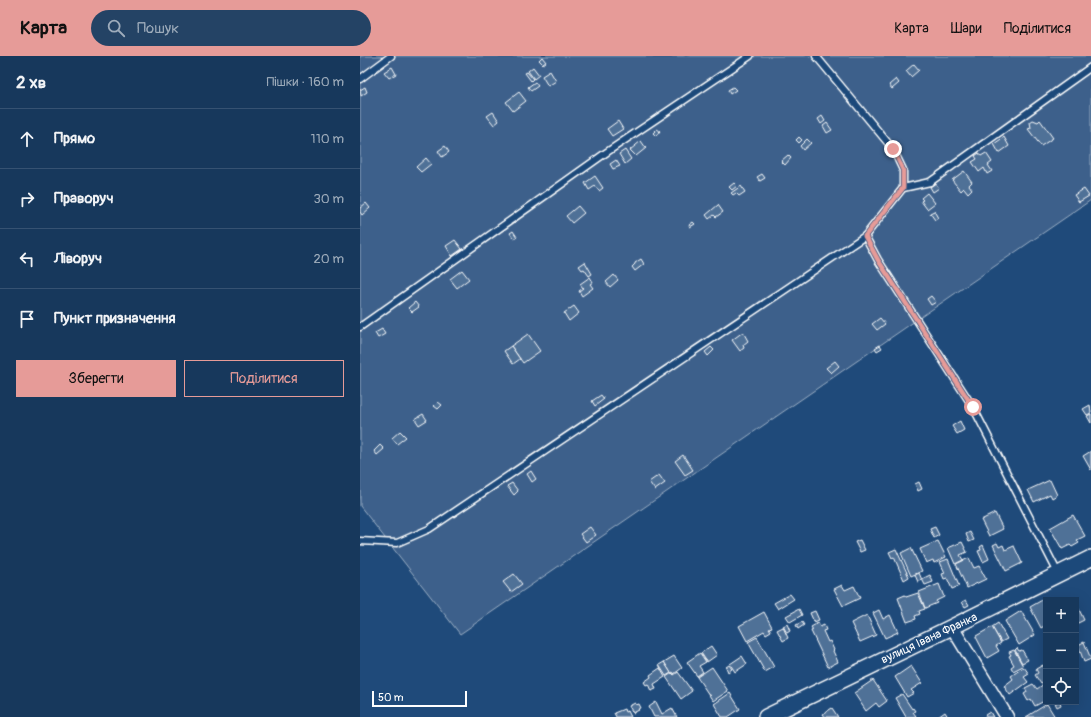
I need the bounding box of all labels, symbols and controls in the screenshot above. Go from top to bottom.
search box [91,10,371,46]
text: Карта [20,16,67,40]
icon: search [105,17,127,39]
text: Пошук [137,19,179,38]
text: Карта [894,20,929,37]
text: Шари [951,20,982,37]
text: Поділитися [1004,20,1071,37]
text: 2 хв [16,72,46,93]
text: Пішки · 160 m [266,74,344,90]
icon: ahead [16,128,38,150]
text: Прямо [54,129,95,148]
text: 110 m [311,131,344,147]
route end [884,140,902,158]
icon: right [16,188,38,210]
text: Праворуч [54,189,114,208]
text: 30 m [314,191,344,207]
icon: left [16,248,38,270]
text: Ліворуч [54,249,102,268]
text: 20 m [313,251,344,267]
icon: arrive [16,308,38,330]
text: Пункт призначення [54,309,175,328]
button: Зберегти [16,360,176,397]
button: Поділитися [184,360,344,397]
route start [964,398,982,416]
map controls [1043,597,1079,705]
button: + [1043,597,1079,633]
street label: вулиця Івана Франка [879,609,980,667]
button: − [1043,633,1079,669]
button: locate [1043,669,1079,705]
scale bar [372,689,467,708]
text: 50 m [378,691,404,704]

